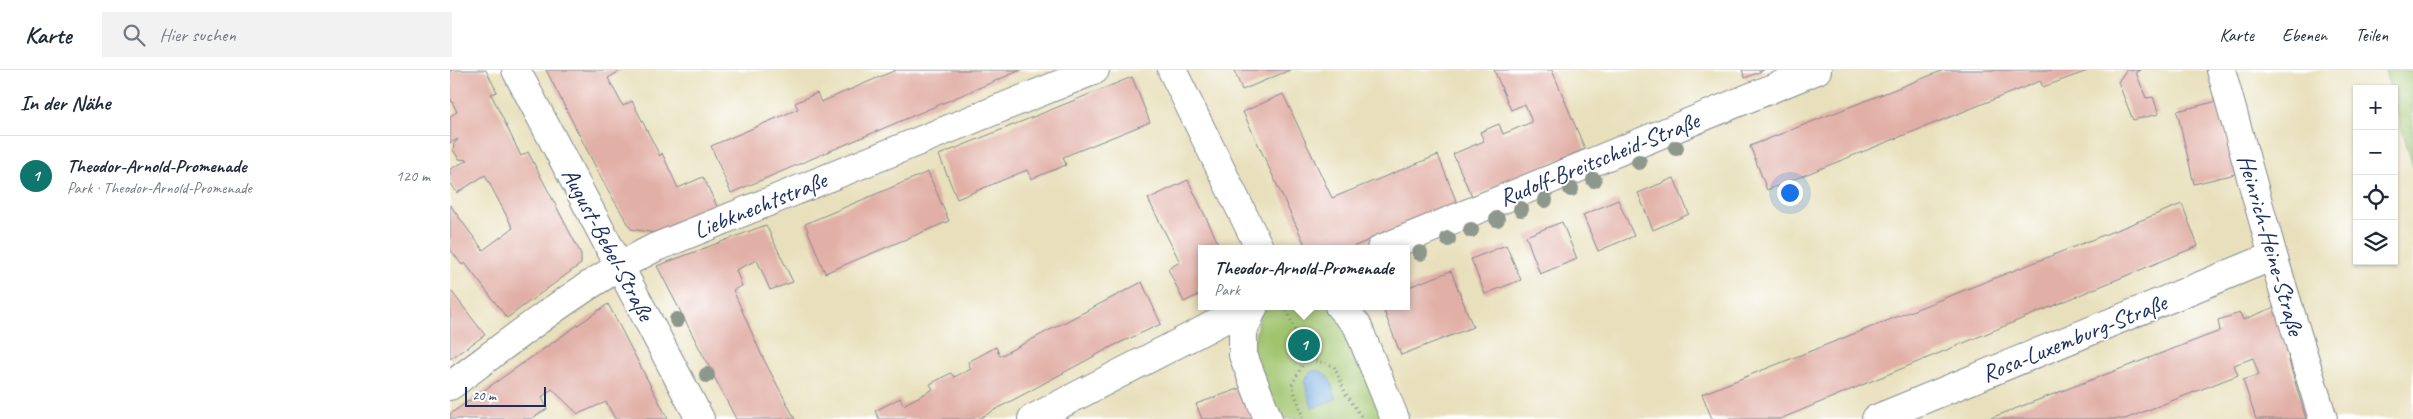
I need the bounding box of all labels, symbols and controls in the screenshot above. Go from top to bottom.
search box [102,12,452,57]
text: Karte [25,20,72,50]
icon: search [120,21,148,49]
text: Hier suchen [160,23,236,47]
text: Karte [2219,24,2254,46]
text: Ebenen [2282,24,2327,46]
text: Teilen [2355,24,2388,46]
map controls [2353,85,2398,265]
button: + [2353,85,2398,130]
text: In der Nähe [20,90,110,116]
street label: Rudolf-Breitscheid-Straße [1495,104,1705,213]
button: − [2353,130,2398,175]
street label: Heinrich-Heine-Straße [2231,151,2312,341]
text: Theodor-Arnold-Promenade [67,154,246,178]
street label: August-Bebel-Straße [555,162,662,328]
street label: Liebknechtstraße [689,164,833,245]
text: 1 [32,166,40,186]
text: 120 m [396,166,430,186]
button: locate [2353,175,2398,220]
text: Park · Theodor-Arnold-Promenade [67,178,252,198]
your location [1777,180,1803,206]
button: layers [2353,220,2398,265]
popup [1198,245,1410,310]
text: Theodor-Arnold-Promenade [1214,256,1394,280]
text: Park [1214,280,1240,300]
street label: Rosa-Luxemburg-Straße [1977,286,2173,389]
pin: 1 [1288,326,1320,364]
scale bar [465,384,546,407]
text: 20 m [472,387,496,404]

